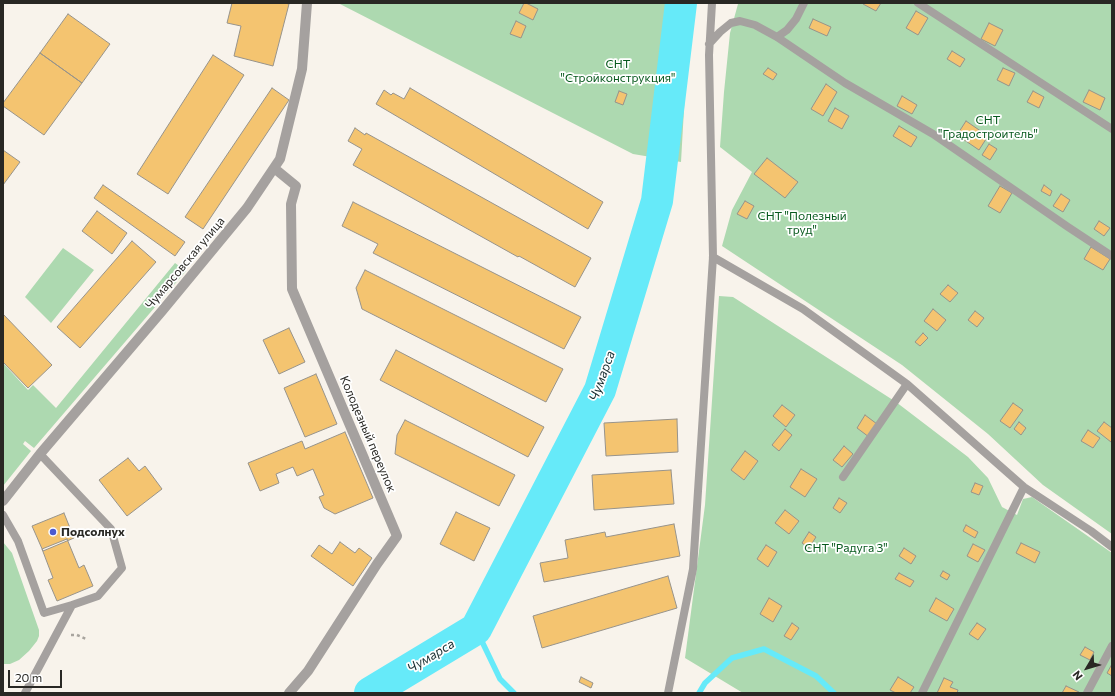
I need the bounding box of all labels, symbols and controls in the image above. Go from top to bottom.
park label: СНТ "Стройконструкция" [560,57,676,85]
park label: СНТ "Градостроитель" [938,113,1038,141]
park label: СНТ "Полезный труд" [757,209,847,237]
street label: Чумарсовская улица [142,214,228,312]
water label: Чумарса [586,349,618,403]
street label: Колодезный переулок [337,374,399,494]
place label: Подсолнух [61,525,125,539]
marker: Подсолнух [48,527,58,537]
park label: СНТ "Радуга 3" [804,541,888,555]
water label: Чумарса [405,636,457,676]
north arrow [1067,648,1107,688]
scale bar [10,662,64,688]
text: N [1069,668,1085,683]
text: 20 m [15,670,42,684]

